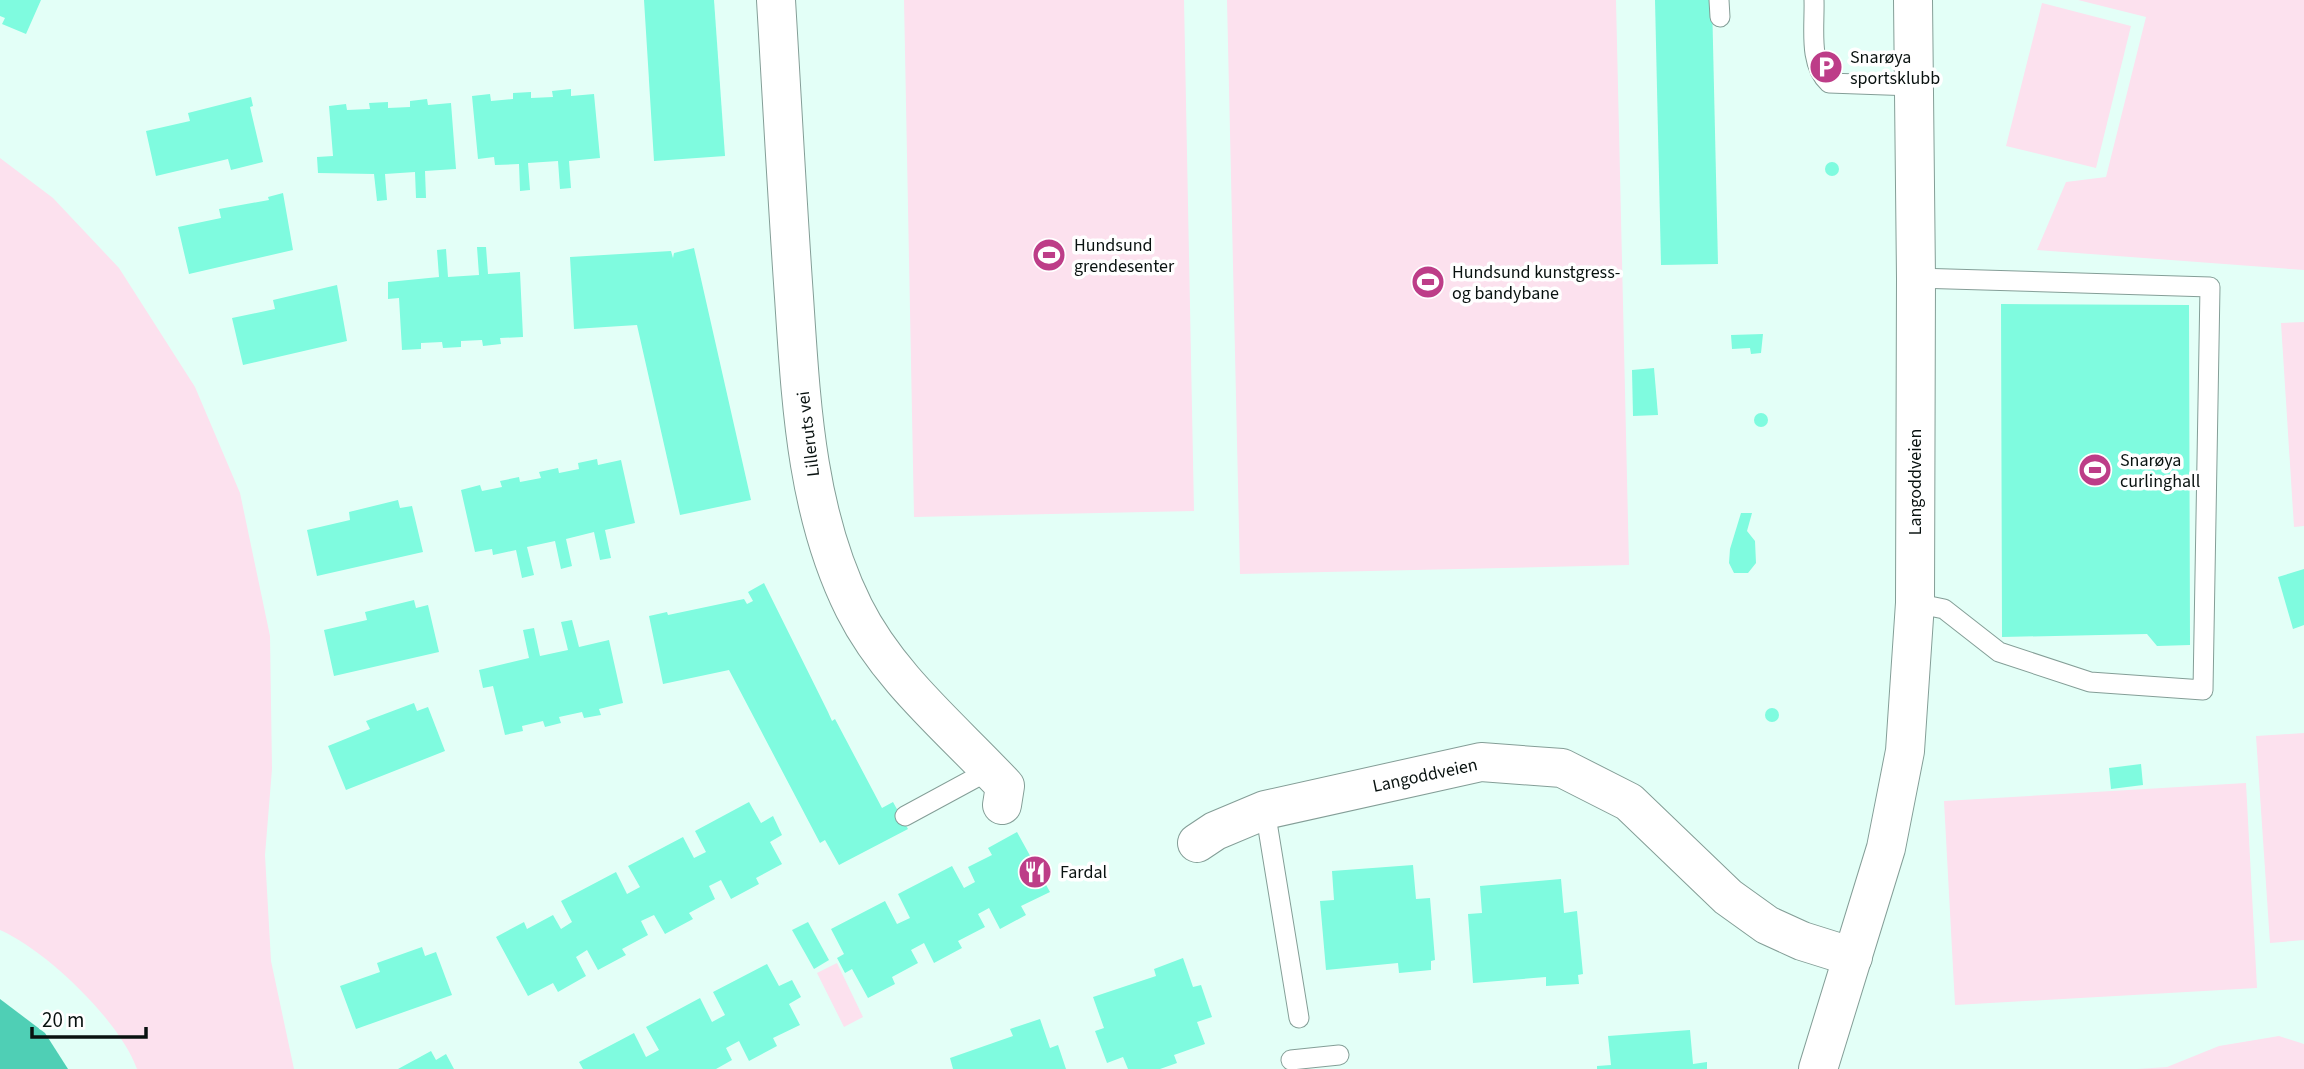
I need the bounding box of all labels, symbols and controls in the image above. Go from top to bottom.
place label: Snarøya sportsklubb [1850,45,1940,91]
parking icon: Snarøya sportsklubb [1807,48,1845,86]
place label: Hundsund grendesenter [1074,233,1175,279]
sports icon: Hundsund grendesenter [1030,236,1068,274]
place label: Hundsund kunstgress- og bandybane [1452,260,1620,306]
sports icon: Hundsund kunstgress- og bandybane [1409,263,1447,301]
street label: Lilleruts vei [791,390,826,478]
street label: Langoddveien [1903,429,1928,535]
place label: Snarøya curlinghall [2120,448,2200,494]
sports icon: Snarøya curlinghall [2076,451,2114,489]
street label: Langoddveien [1370,752,1480,799]
restaurant icon: Fardal [1016,853,1054,891]
place label: Fardal [1060,860,1107,885]
scale bar [32,996,145,1040]
text: 20 m [42,1005,84,1035]

